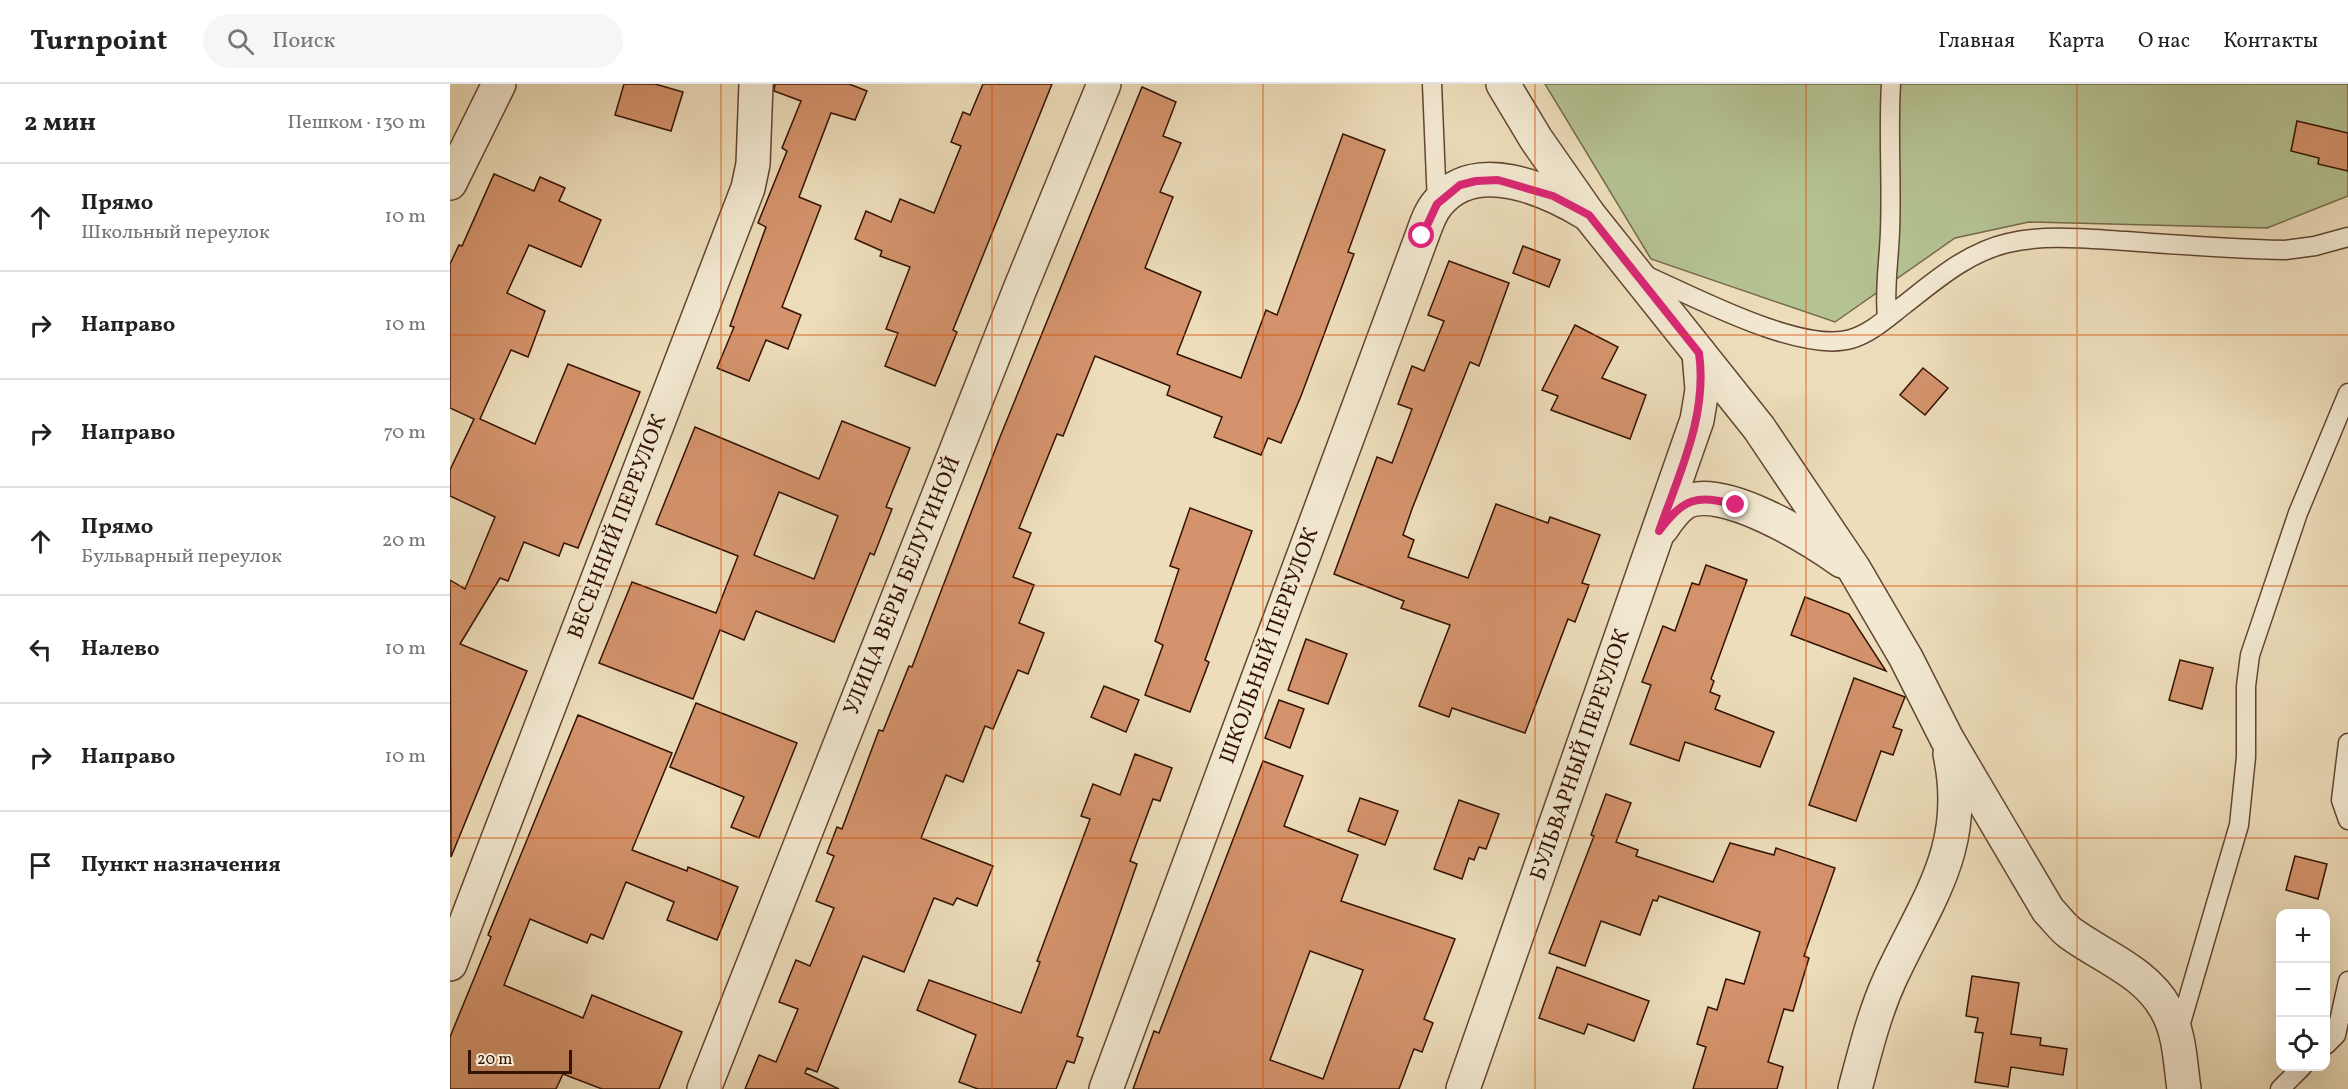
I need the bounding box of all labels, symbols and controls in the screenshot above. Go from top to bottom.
search box [203,14,623,68]
text: Turnpoint [30,22,167,61]
icon: search [224,25,257,58]
text: Поиск [272,26,335,57]
text: Главная [1938,27,2015,56]
text: Карта [2048,27,2105,56]
text: О нас [2138,27,2190,56]
text: Контакты [2223,27,2318,56]
text: 2 мин [24,105,96,141]
text: Пешком · 130 m [287,109,426,137]
text: Прямо [81,188,153,219]
icon: ahead [24,201,57,234]
text: 10 m [385,203,426,231]
text: Школьный переулок [81,219,270,247]
route start [1408,222,1434,248]
icon: right [24,309,57,342]
text: Направо [81,310,175,341]
text: 10 m [385,311,426,339]
street label: ВЕСЕННИЙ ПЕРЕУЛОК [561,410,675,644]
icon: right [24,417,57,450]
text: Направо [81,418,175,449]
text: 70 m [383,419,426,447]
street label: УЛИЦА ВЕРЫ БЕЛУГИНОЙ [837,452,969,720]
route end [1722,491,1748,517]
text: Прямо [81,512,153,543]
street label: ШКОЛЬНЫЙ ПЕРЕУЛОК [1213,523,1327,769]
icon: ahead [24,525,57,558]
text: 20 m [382,527,426,555]
text: Бульварный переулок [81,543,282,571]
street label: БУЛЬВАРНЫЙ ПЕРЕУЛОК [1523,625,1639,885]
icon: left [24,633,57,666]
text: Налево [81,634,160,665]
text: 10 m [385,635,426,663]
icon: right [24,741,57,774]
text: Направо [81,742,175,773]
text: 10 m [385,743,426,771]
icon: arrive [24,849,57,882]
text: Пункт назначения [81,850,281,881]
map controls [2276,909,2330,1071]
button: + [2276,909,2330,963]
button: − [2276,963,2330,1017]
button: locate [2276,1017,2330,1071]
scale bar [468,1047,572,1074]
text: 20 m [477,1049,512,1071]

